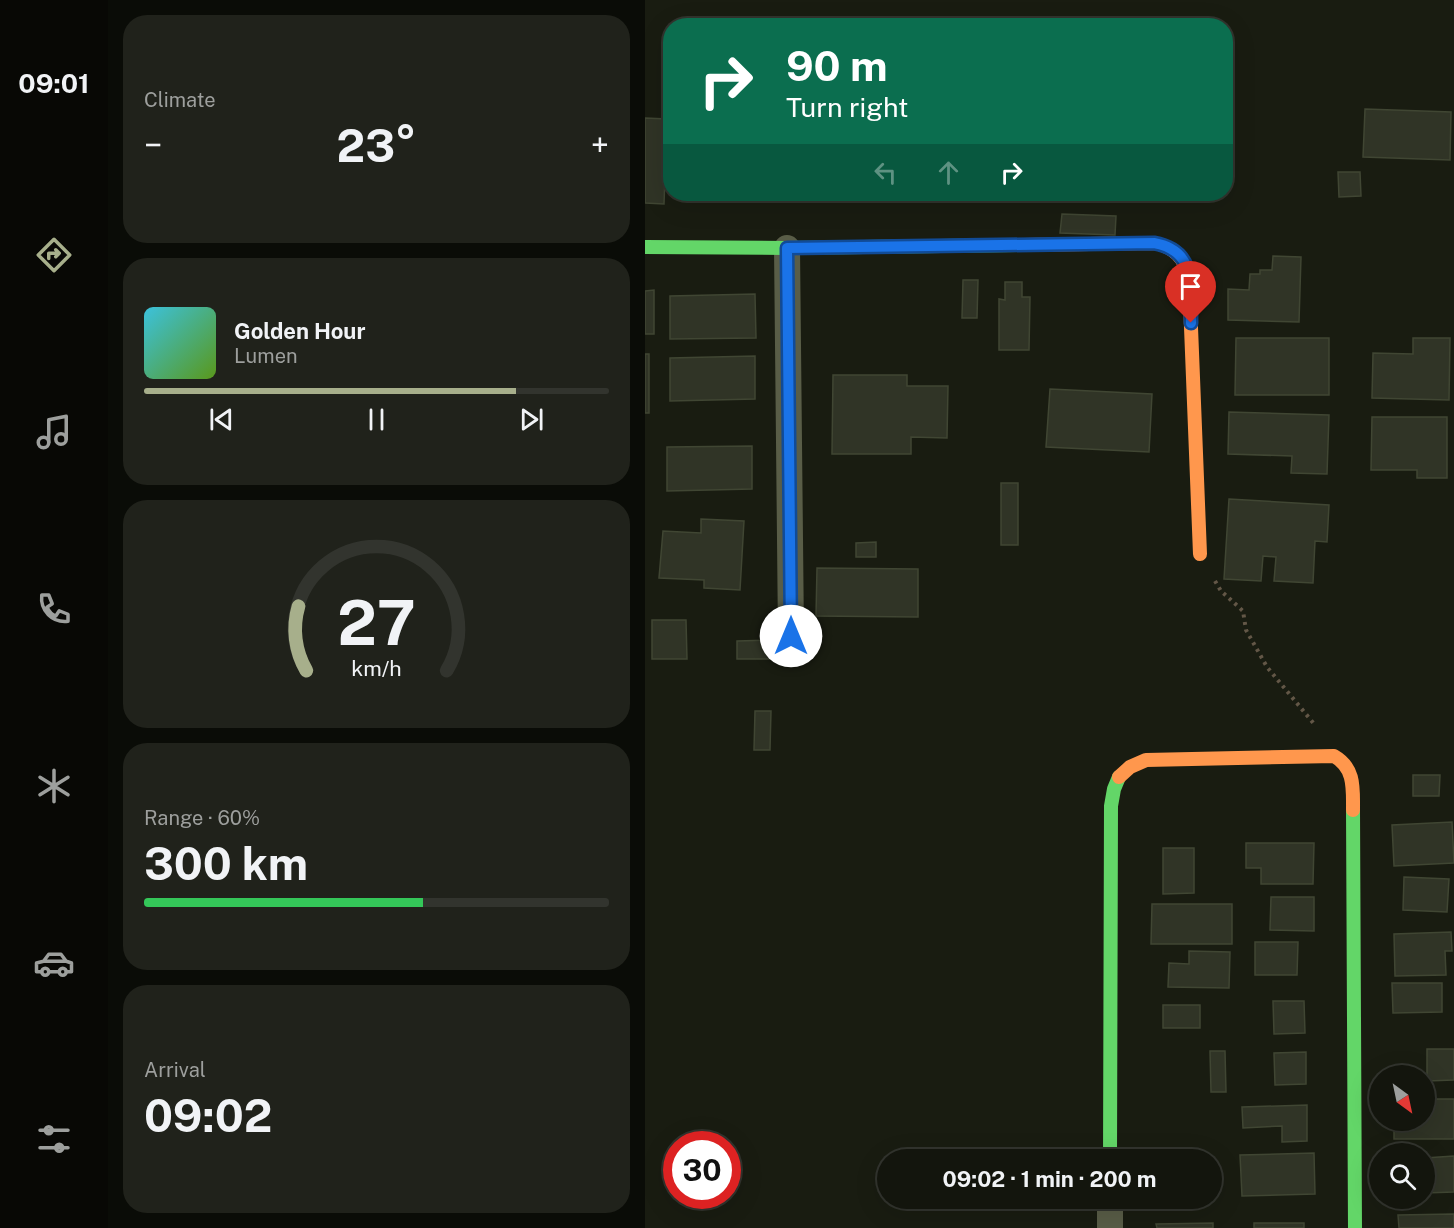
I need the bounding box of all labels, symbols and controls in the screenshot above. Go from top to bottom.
text: 90 m [786,41,888,90]
icon: right [687,42,765,120]
text: 09:01 [18,67,90,99]
text: Climate [144,88,216,112]
text: Turn right [786,91,909,123]
text: 23° [337,119,416,172]
text: − [144,126,162,164]
text: + [591,126,609,164]
icon: left [869,156,902,189]
icon: ahead [932,156,965,189]
icon: right [995,156,1028,189]
icon: directions [33,234,75,276]
pin [1165,261,1216,323]
icon: arrive [1174,270,1207,303]
text: Golden Hour [234,318,365,344]
text: Lumen [234,344,298,368]
icon: previous [205,403,238,436]
icon: pause [360,403,393,436]
icon: next [515,403,548,436]
icon: music [33,411,75,453]
text: 27 [337,586,416,659]
icon: phone [33,588,75,630]
position arrow [759,604,823,668]
text: km/h [351,656,402,681]
icon: climate [33,765,75,807]
text: Range · 60% [144,806,260,830]
text: 300 km [144,837,308,890]
icon: car [33,942,75,984]
text: Arrival [144,1058,206,1082]
north arrow [1369,1065,1435,1131]
map controls [1369,1065,1435,1209]
text: 09:02 [144,1089,272,1142]
icon: filters [33,1118,75,1160]
speed limit sign: 30 [663,1131,741,1209]
button: search [1369,1143,1435,1209]
text: 09:02 · 1 min · 200 m [943,1166,1156,1192]

